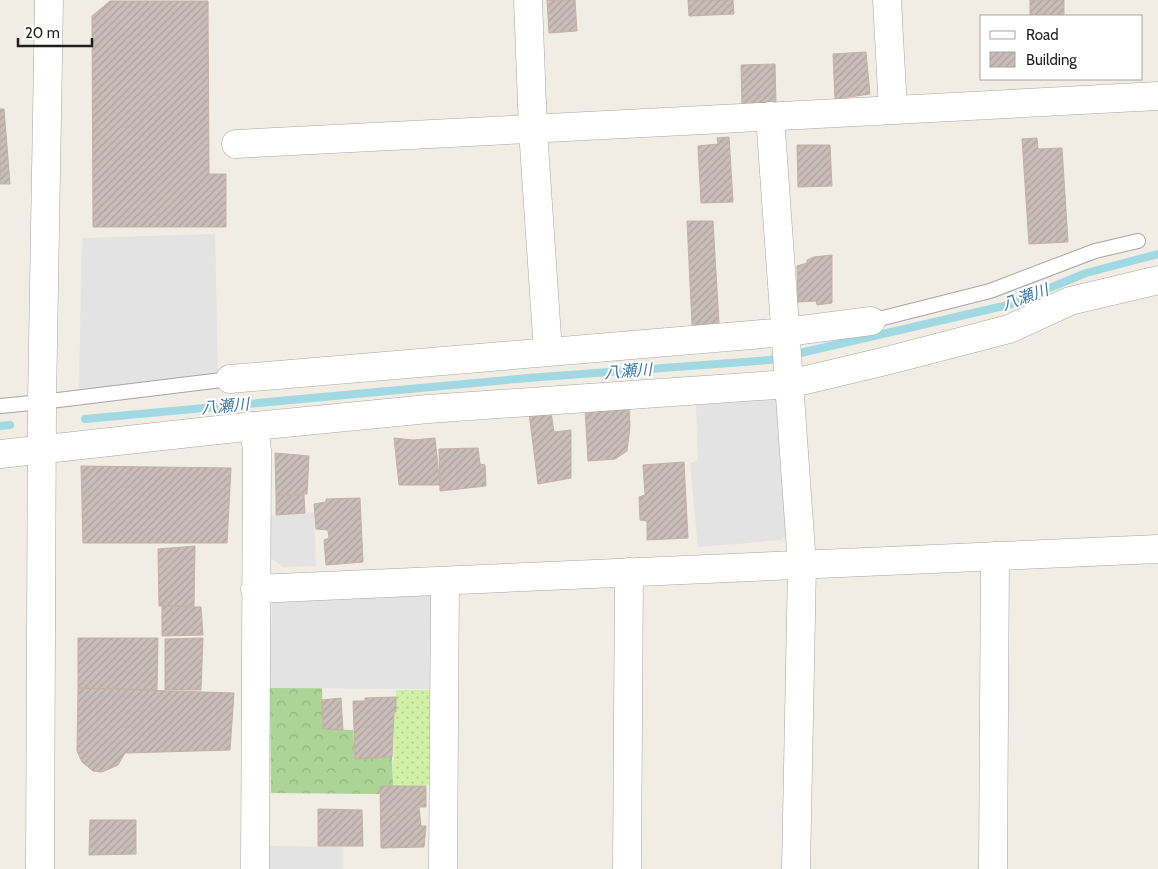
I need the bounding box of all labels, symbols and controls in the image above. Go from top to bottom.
scale bar [18,15,91,47]
legend [980,15,1143,80]
text: 20 m [25,24,60,42]
text: Road [1026,26,1059,44]
text: Building [1026,51,1077,69]
water label: 八瀬川 [999,279,1053,314]
water label: 八瀬川 [603,360,655,382]
water label: 八瀬川 [200,394,252,418]

